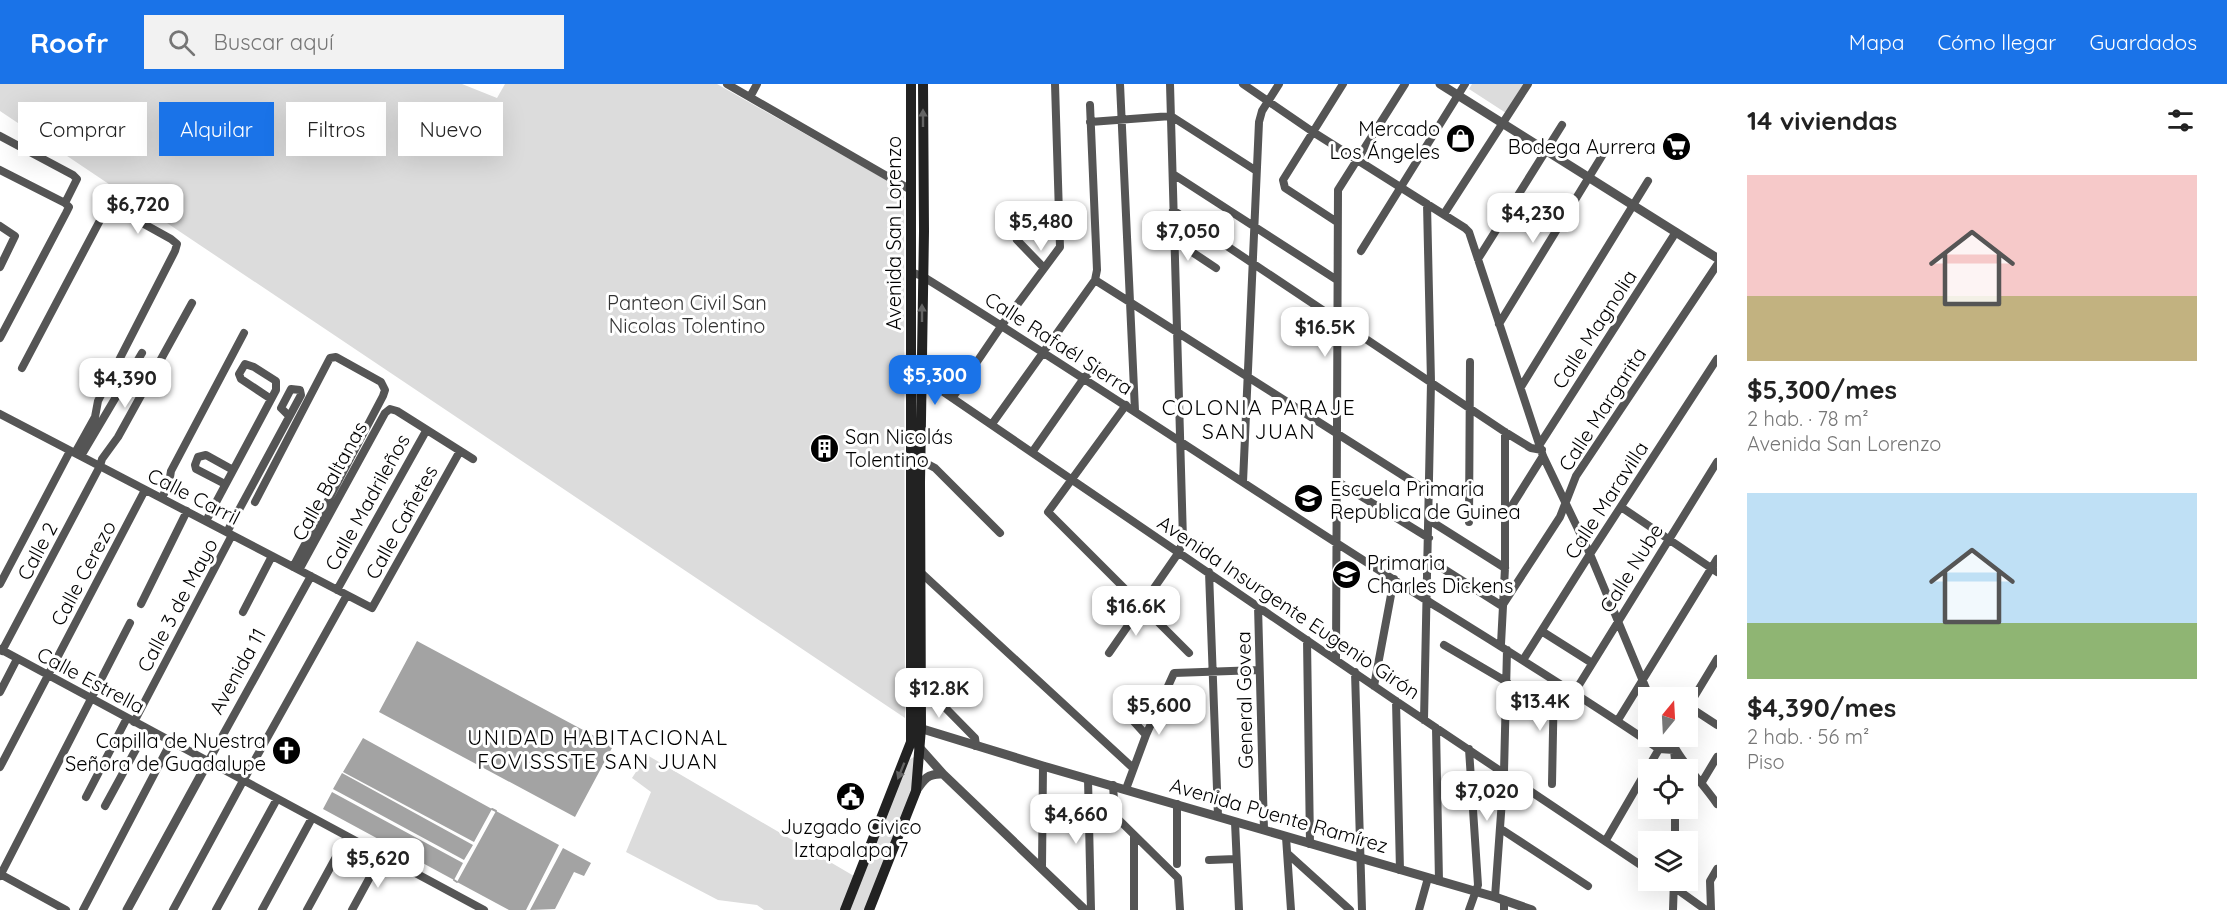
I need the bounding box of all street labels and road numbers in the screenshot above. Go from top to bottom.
street label: Avenida San Lorenzo [881,136,906,330]
street label: Calle Magnolia [1546,265,1642,393]
street label: Calle Rafaél Sierra [980,286,1138,400]
street label: Calle Margarita [1553,342,1651,476]
street label: Calle Baltanas [286,417,372,545]
street label: Calle Madrileños [319,429,415,575]
street label: Calle Maravilla [1559,437,1653,563]
street label: Calle Cañetes [359,461,443,583]
street label: Calle Carril [144,462,244,530]
street label: Avenida Insurgente Eugenio Girón [1153,510,1425,704]
street label: Calle Cerezo [45,516,121,630]
street label: Calle 2 [11,518,63,584]
street label: Calle Nube [1594,519,1668,617]
street label: Calle 3 de Mayo [131,534,223,676]
street label: Avenida 11 [203,624,271,718]
street label: General Govea [1230,631,1258,769]
street label: Calle Estrella [33,641,149,719]
street label: Avenida Puente Ramírez [1167,772,1391,858]

